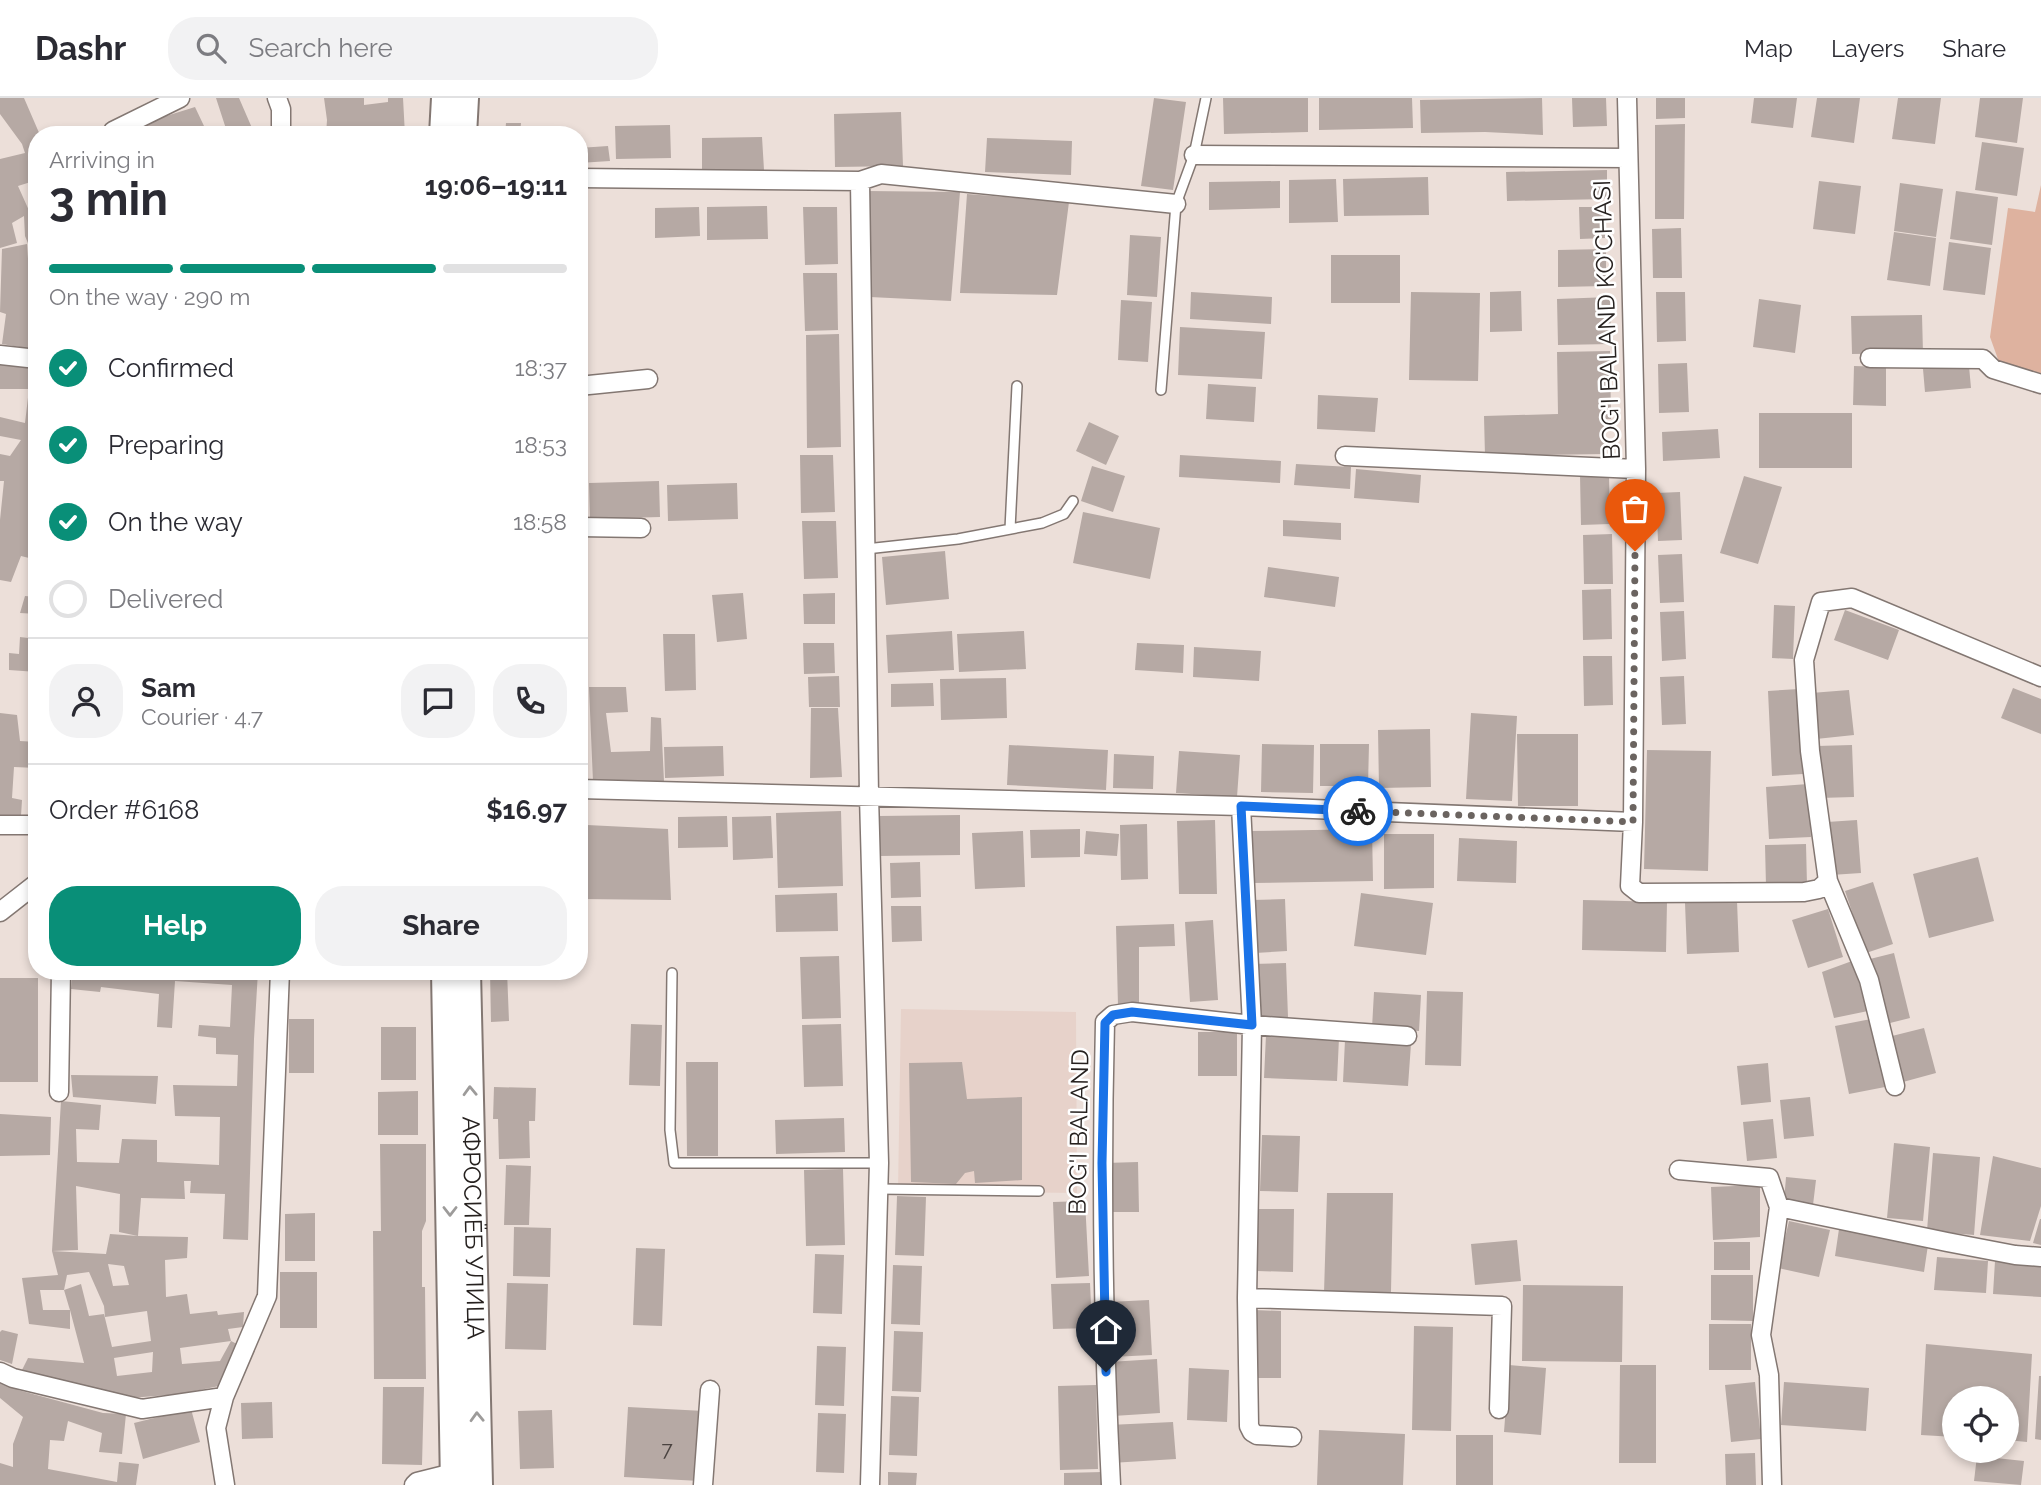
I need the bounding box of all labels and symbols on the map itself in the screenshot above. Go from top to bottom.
street label: BOG'I BALAND KO'CHASI [1587,180,1626,460]
pin [1605,479,1665,551]
courier [1323,776,1393,846]
street label: BOG'I BALAND [1063,1049,1094,1215]
one-way arrow [463,1086,478,1097]
street label: АФРОСИЁБ УЛИЦА [456,1116,491,1340]
one-way arrow [442,1206,458,1217]
pin [1076,1300,1136,1372]
one-way arrow [470,1411,485,1422]
house number: 7 [661,1436,673,1461]

